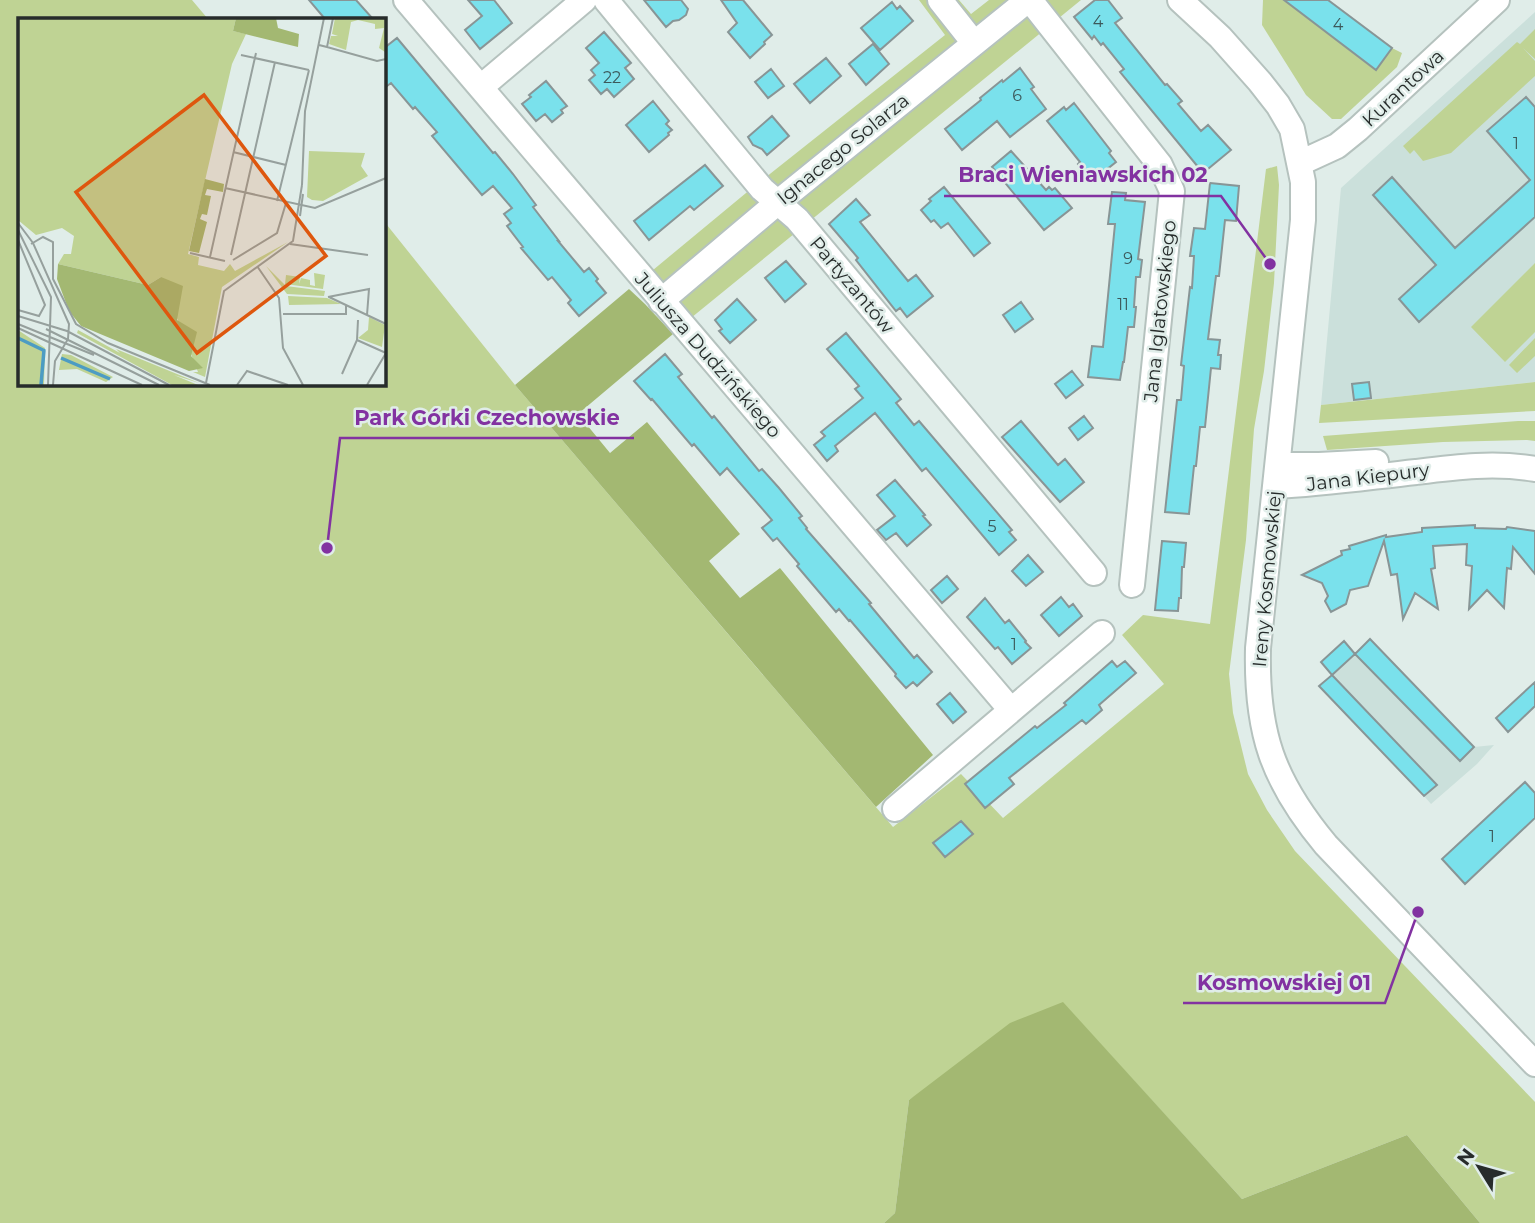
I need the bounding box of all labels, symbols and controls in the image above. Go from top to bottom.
house number: 4 [1093,12,1104,31]
house number: 4 [1333,15,1344,34]
inset map [18,18,385,385]
street label: Kurantowa [1357,44,1449,132]
house number: 22 [603,68,621,87]
house number: 6 [1012,86,1022,105]
street label: Ignacego Solarza [772,89,914,209]
house number: 1 [1513,134,1519,153]
callout: Braci Wieniawskich 02 [944,154,1221,196]
text: Braci Wieniawskich 02 [958,162,1208,187]
street label: Jana Iglatowskiego [1139,219,1181,404]
street label: Partyzantów [805,232,899,338]
house number: 9 [1123,249,1133,268]
street label: Juliusza Dudzińskiego [629,267,786,442]
house number: 11 [1117,295,1129,314]
callout: Park Górki Czechowskie [340,396,634,438]
text: Park Górki Czechowskie [354,405,620,430]
street label: Jana Kiepury [1304,458,1431,496]
street label: Ireny Kosmowskiej [1248,490,1286,668]
house number: 5 [987,517,997,536]
house number: 1 [1011,635,1017,654]
house number: 1 [1489,827,1495,846]
callout: Kosmowskiej 01 [1183,961,1385,1003]
text: Kosmowskiej 01 [1197,970,1371,995]
north arrow [1444,1132,1514,1202]
text: N [1452,1144,1480,1170]

